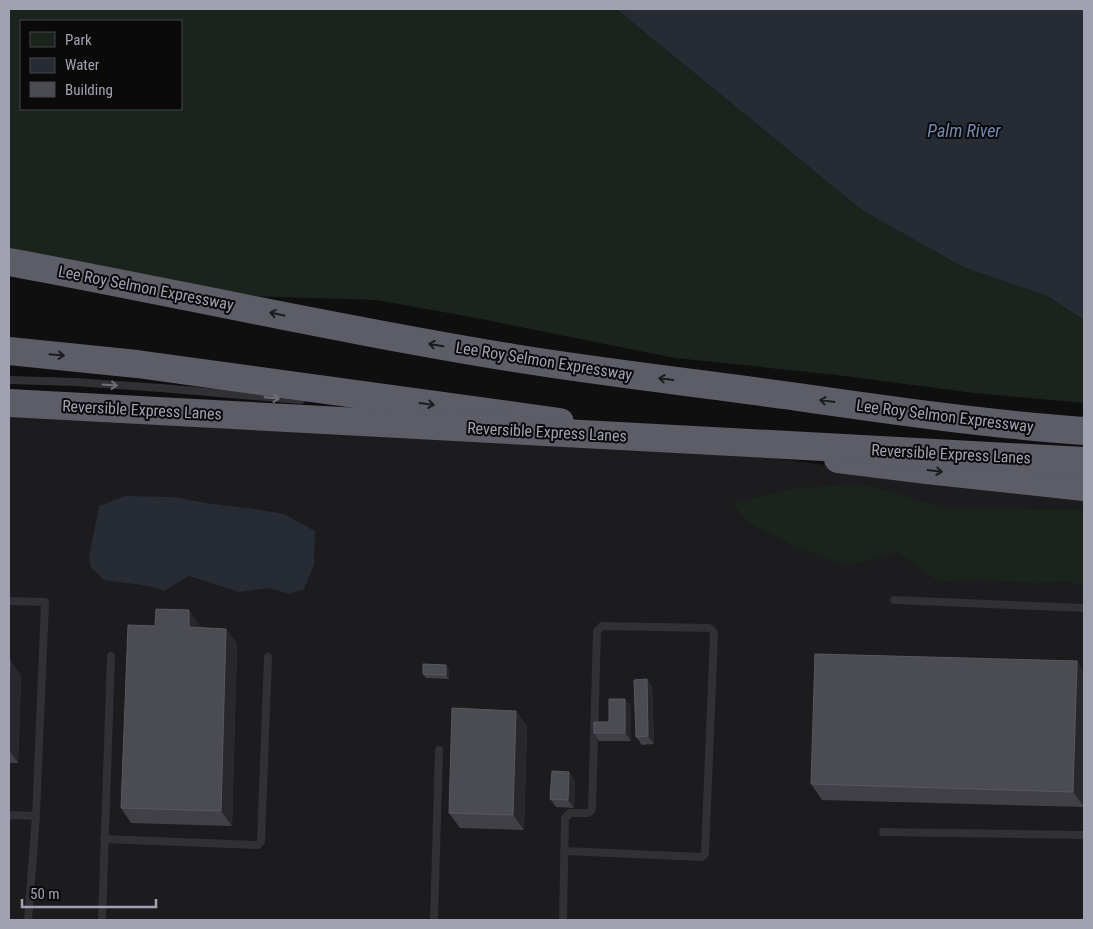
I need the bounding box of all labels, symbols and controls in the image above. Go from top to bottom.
legend [20,20,182,110]
text: Park [65,31,92,49]
text: Water [65,56,100,74]
text: Building [65,81,113,99]
water label: Palm River [927,120,1001,141]
street label: Lee Roy Selmon Expressway [57,262,236,314]
one-way arrow [269,309,285,319]
street label: Lee Roy Selmon Expressway [454,338,634,384]
one-way arrow [429,339,445,349]
one-way arrow [49,350,65,360]
one-way arrow [659,374,675,384]
one-way arrow [102,380,118,389]
one-way arrow [264,393,280,402]
street label: Reversible Express Lanes [62,396,222,424]
one-way arrow [820,396,836,406]
street label: Lee Roy Selmon Expressway [855,396,1035,436]
one-way arrow [418,399,434,409]
street label: Reversible Express Lanes [467,418,627,446]
street label: Reversible Express Lanes [871,440,1031,468]
one-way arrow [926,466,942,476]
scale bar [22,876,156,908]
text: 50 m [30,885,60,903]

